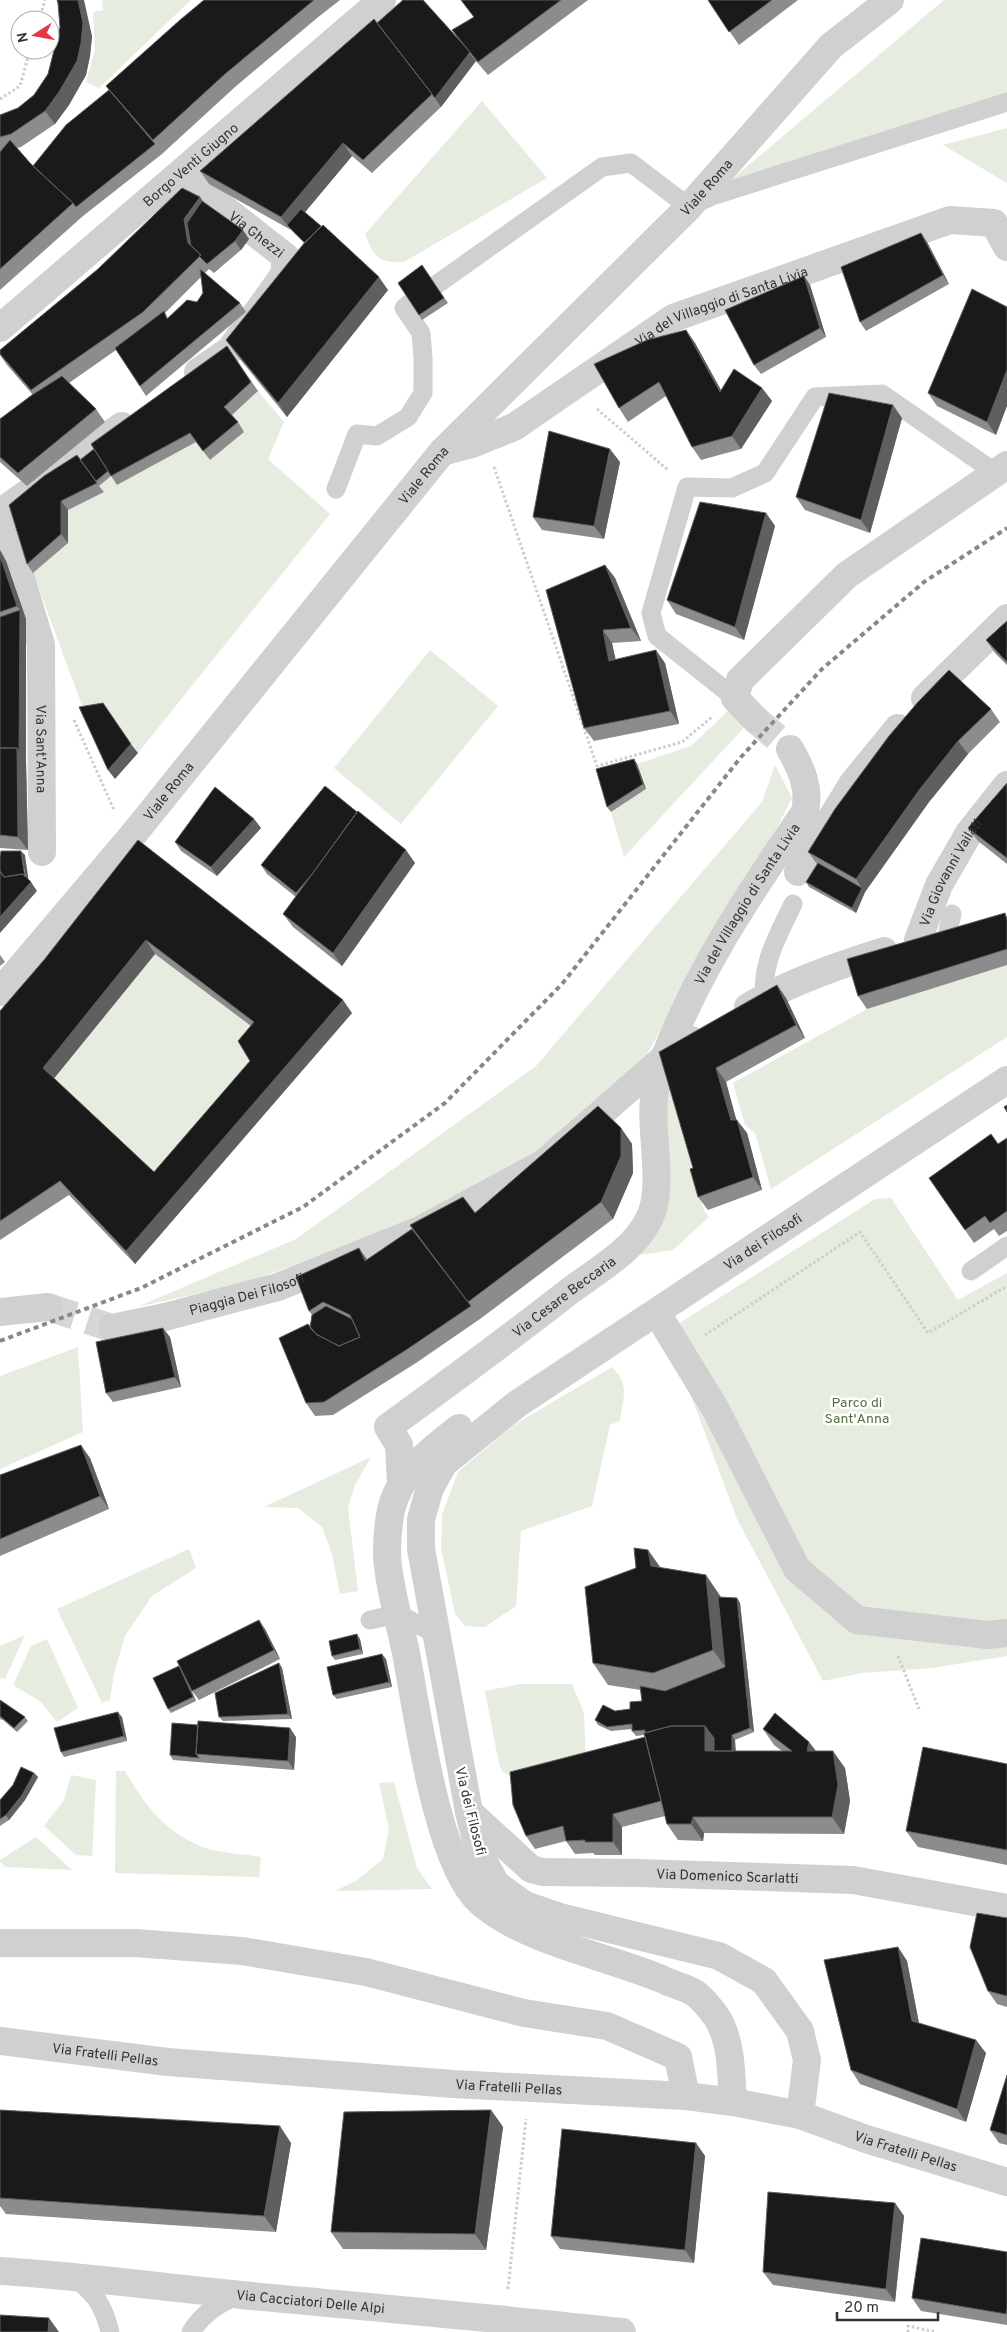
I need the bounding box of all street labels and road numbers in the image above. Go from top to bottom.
street label: Borgo Venti Giugno [140,120,243,211]
street label: Viale Roma [678,156,737,220]
street label: Via Ghezzi [224,208,287,262]
street label: Via del Villaggio di Santa Livia [632,264,810,351]
street label: Viale Roma [396,443,453,509]
street label: Via Sant'Anna [31,705,49,793]
street label: Viale Roma [141,759,198,825]
street label: Via Giovanni Vailati [917,816,987,929]
street label: Via del Villaggio di Santa Livia [692,821,805,988]
street label: Via dei Filosofi [721,1211,806,1275]
street label: Via Cesare Beccaria [510,1254,620,1342]
street label: Piaggia Dei Filosofi [188,1270,307,1320]
street label: Via dei Filosofi [450,1765,489,1857]
street label: Via Domenico Scarlatti [656,1867,799,1888]
street label: Via Fratelli Pellas [51,2041,159,2071]
street label: Via Fratelli Pellas [455,2077,563,2100]
street label: Via Fratelli Pellas [851,2128,959,2176]
street label: Via Cacciatori Delle Alpi [235,2288,385,2318]

